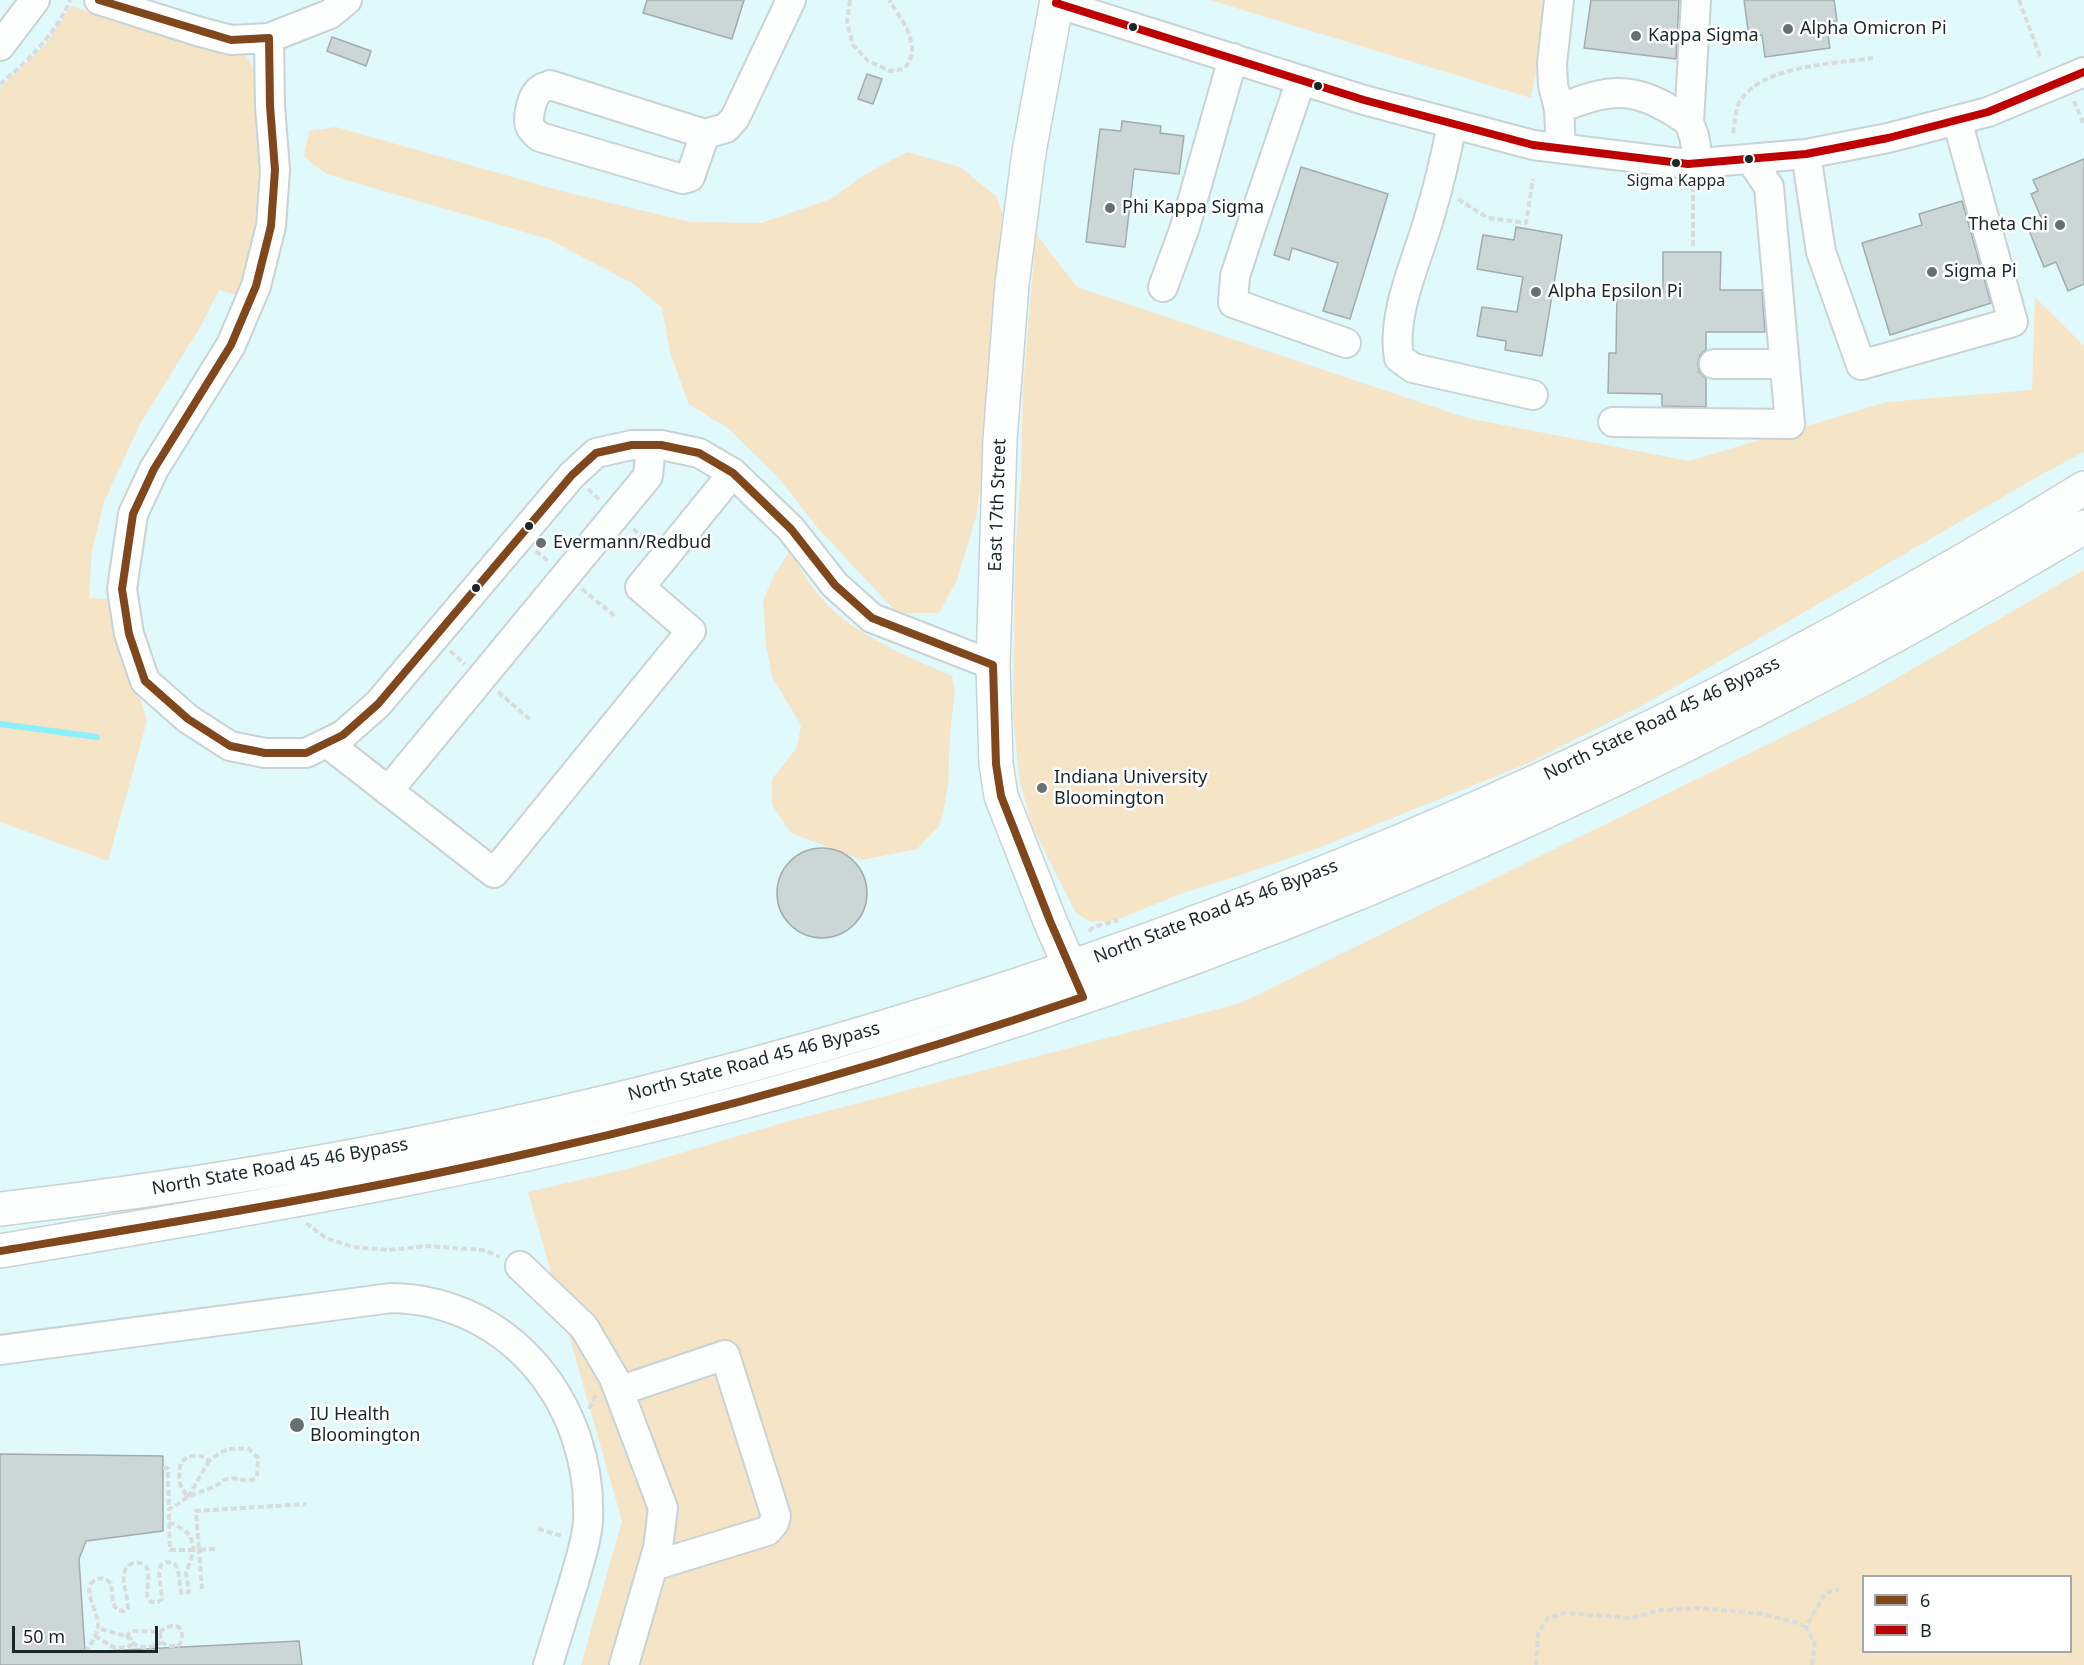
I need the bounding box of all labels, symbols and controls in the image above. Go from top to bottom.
place label: Alpha Omicron Pi [1800,18,1947,40]
unlabelled marker [1127,21,1139,33]
marker: Alpha Omicron Pi [1781,22,1795,36]
place label: Kappa Sigma [1648,25,1759,47]
marker: Kappa Sigma [1629,29,1643,43]
unlabelled marker [1312,80,1324,92]
unlabelled marker [1743,153,1755,165]
marker: Sigma Kappa [1670,157,1682,169]
place label: Sigma Kappa [1627,171,1725,191]
place label: Phi Kappa Sigma [1122,197,1264,219]
marker: Phi Kappa Sigma [1103,201,1117,215]
place label: Theta Chi [1968,214,2048,236]
marker: Theta Chi [2053,218,2067,232]
place label: Sigma Pi [1944,261,2017,283]
marker: Sigma Pi [1925,265,1939,279]
place label: Alpha Epsilon Pi [1548,281,1682,303]
marker: Alpha Epsilon Pi [1529,285,1543,299]
street label: East 17th Street [985,438,1011,572]
unlabelled marker [523,520,535,532]
place label: Evermann/Redbud [553,532,711,554]
marker: Evermann/Redbud [534,536,548,550]
unlabelled marker [470,582,482,594]
street label: North State Road 45 46 Bypass [1540,652,1784,786]
place label: Indiana University Bloomington [1054,767,1208,810]
marker: Indiana University Bloomington [1035,781,1049,795]
street label: North State Road 45 46 Bypass [1091,855,1341,969]
street label: North State Road 45 46 Bypass [626,1018,882,1106]
street label: North State Road 45 46 Bypass [150,1134,410,1200]
place label: IU Health Bloomington [310,1404,420,1446]
marker: IU Health Bloomington [288,1416,306,1434]
legend [1862,1575,2072,1653]
text: 6 [1920,1588,1930,1612]
scale bar [15,1614,160,1652]
text: B [1920,1618,1932,1642]
text: 50 m [23,1624,65,1648]

